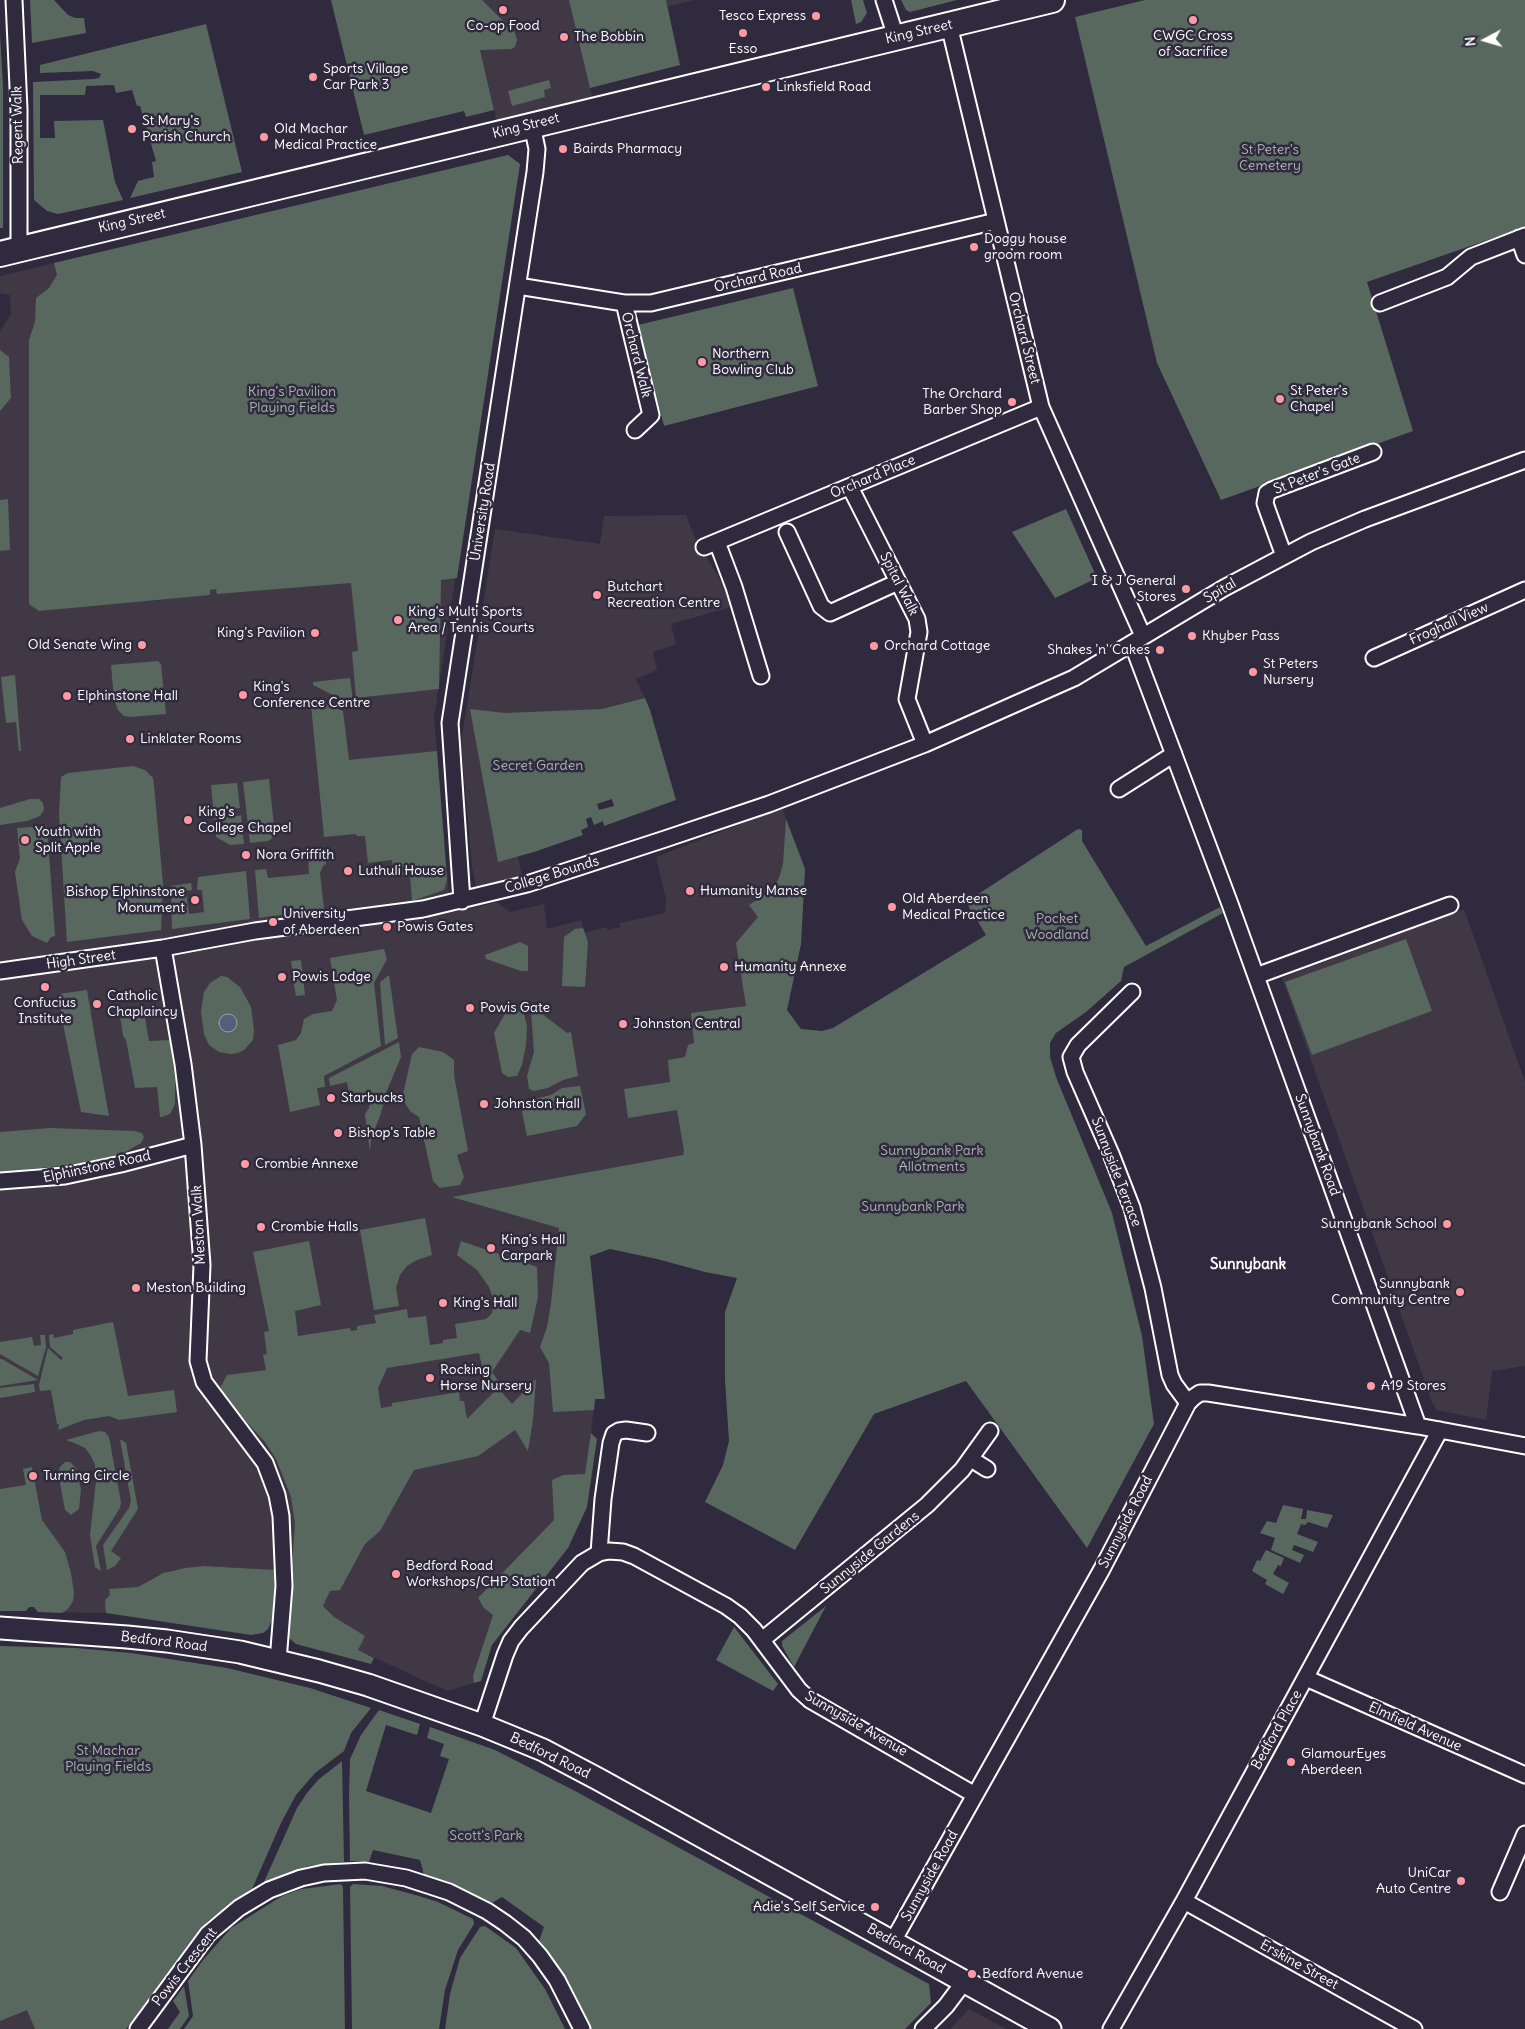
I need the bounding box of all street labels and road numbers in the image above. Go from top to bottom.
street label: King Street [884,16,954,48]
street label: Regent Walk [9,86,27,164]
street label: King Street [491,110,561,142]
street label: King Street [97,205,167,237]
street label: Orchard Road [712,260,804,296]
street label: Orchard Street [1004,290,1044,386]
street label: Orchard Walk [617,311,655,399]
street label: St Peter's Gate [1271,450,1363,498]
street label: Orchard Place [828,452,918,502]
street label: University Road [467,462,499,562]
street label: Spital Walk [876,550,922,618]
street label: Spital [1201,575,1239,607]
street label: Froghall View [1407,599,1491,649]
street label: College Bounds [503,853,601,897]
street label: High Street [45,947,117,973]
street label: Sunnybank Road [1291,1092,1343,1198]
street label: Sunnyside Terrace [1087,1115,1145,1229]
street label: Elphinstone Road [42,1147,152,1187]
street label: Meston Walk [189,1185,209,1265]
street label: Sunnyside Road [1095,1473,1157,1571]
street label: Sunnyside Gardens [817,1508,923,1598]
street label: Bedford Road [120,1628,208,1656]
street label: Bedford Place [1248,1687,1306,1773]
street label: Sunnyside Avenue [802,1688,910,1760]
street label: Elmfield Avenue [1366,1699,1464,1755]
street label: Bedford Road [507,1729,593,1783]
street label: Sunnyside Road [898,1828,962,1924]
street label: Bedford Road [864,1921,948,1977]
street label: Powis Crescent [149,1924,221,2010]
street label: Erskine Street [1257,1937,1341,1993]

